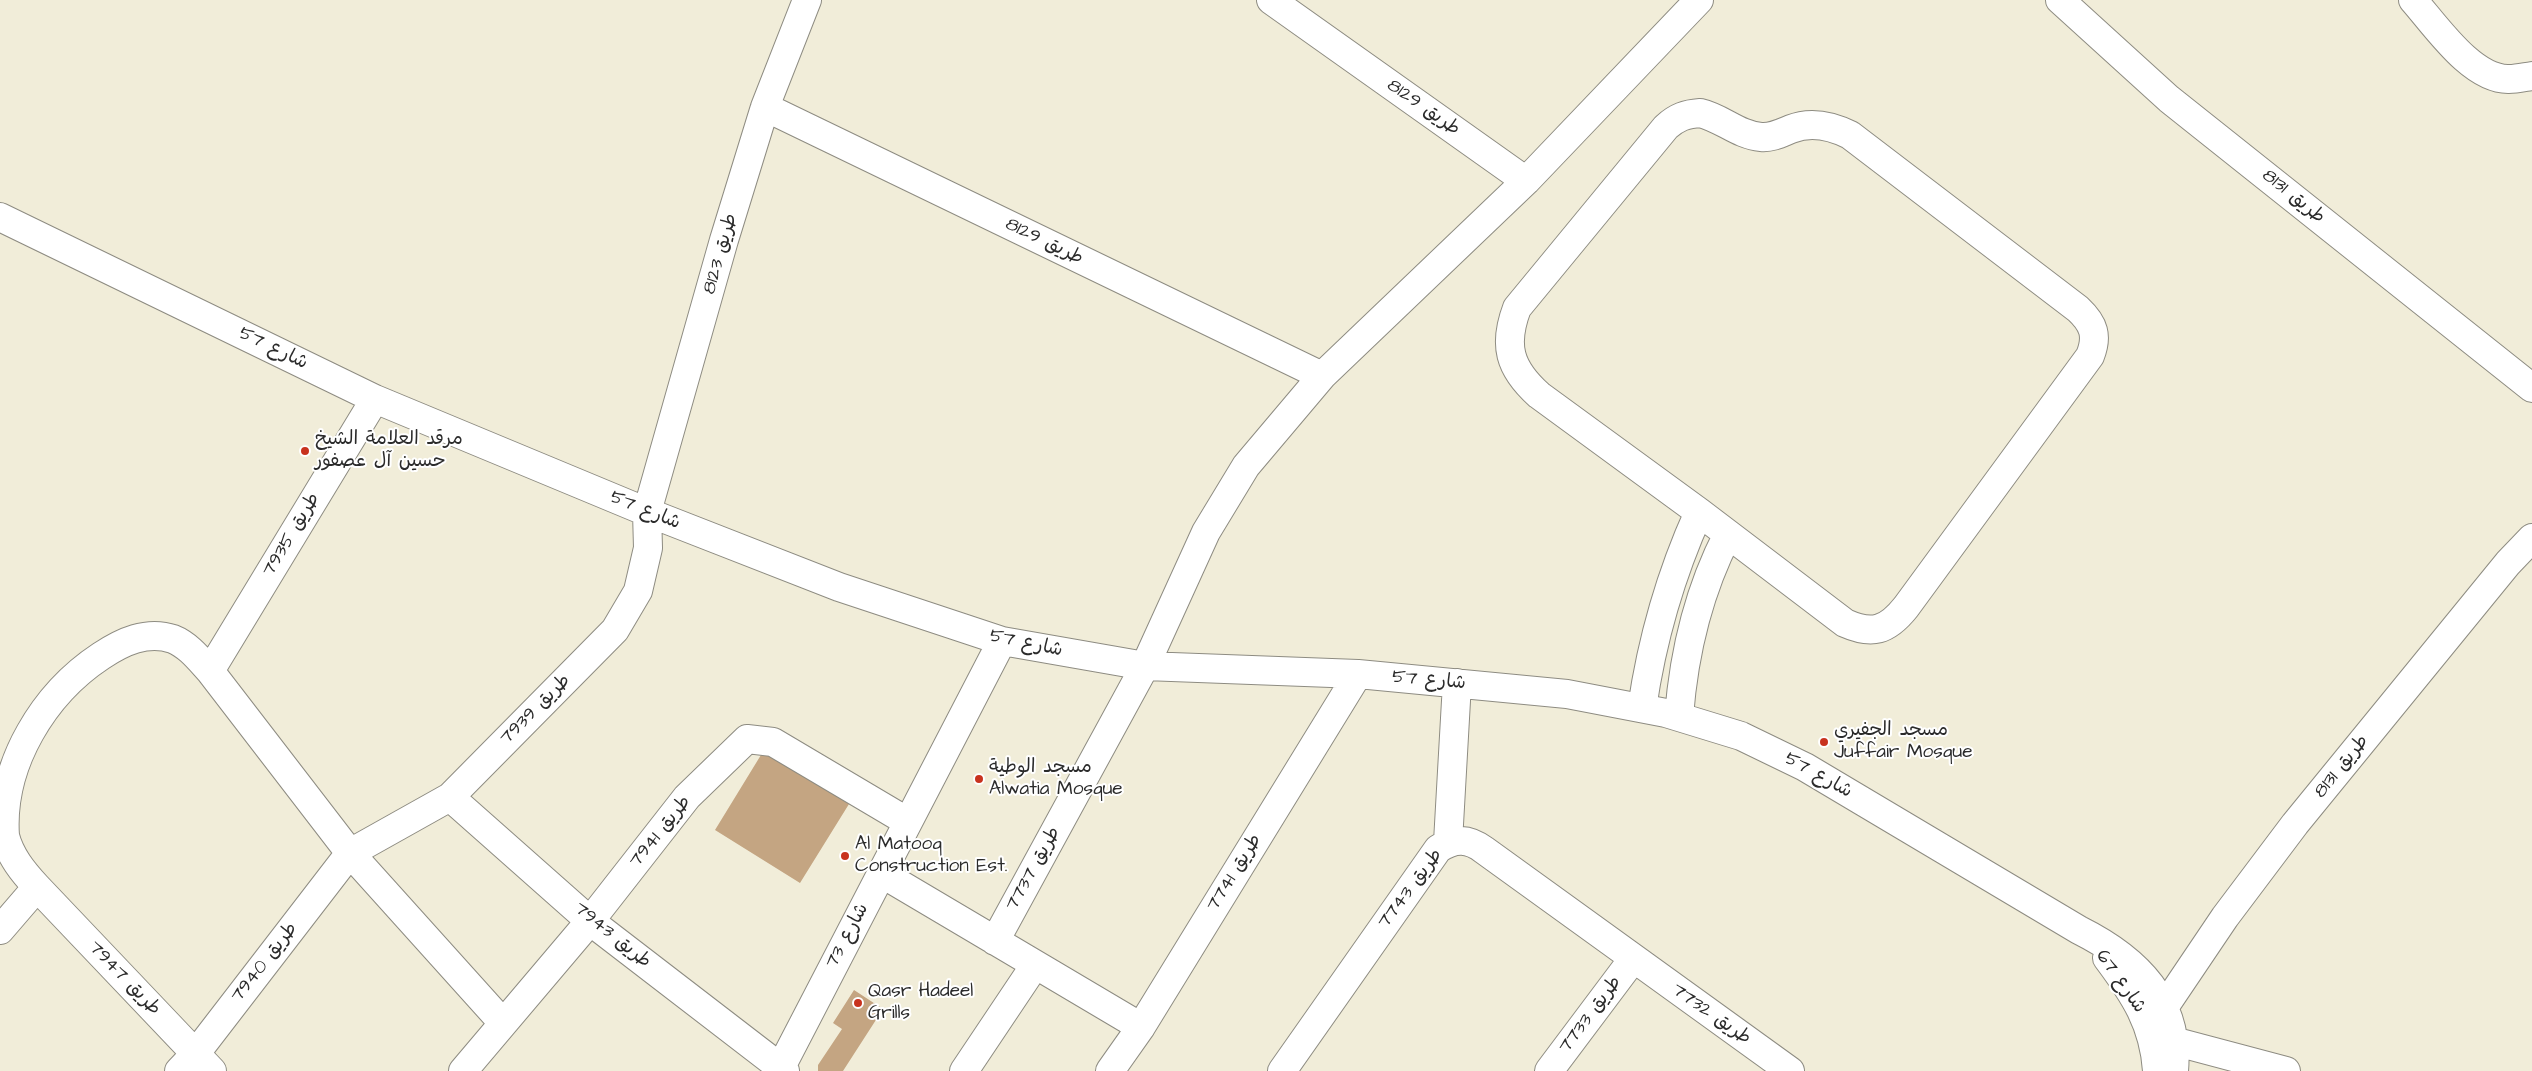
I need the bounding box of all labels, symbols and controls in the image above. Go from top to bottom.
street label: طريق 8129 [1382,75,1464,141]
street label: طريق 8131 [2257,165,2329,229]
street label: طريق 8123 [699,211,743,297]
street label: طريق 8129 [1001,213,1087,271]
street label: شارع 57 [235,323,311,375]
place label: مرقد العلامة الشيخ حسين آل عصفور [315,429,463,473]
marker: مرقد العلامة الشيخ حسين آل عصفور [299,445,311,457]
street label: شارع 57 [606,487,684,535]
street label: طريق 7935 [258,489,326,581]
street label: شارع 57 [988,625,1064,663]
street label: شارع 57 [1391,666,1467,696]
street label: طريق 7939 [496,670,576,750]
place label: مسجد الجفيري Juffair Mosque [1834,720,1973,764]
street label: طريق 8131 [2310,731,2374,803]
marker: مسجد الجفيري Juffair Mosque [1818,736,1830,748]
street label: شارع 57 [1780,748,1856,804]
place label: مسجد الوطية Alwatia Mosque [989,757,1123,801]
marker: مسجد الوطية Alwatia Mosque [973,773,985,785]
street label: طريق 7941 [625,792,697,872]
street label: طريق 7737 [1002,823,1066,915]
street label: طريق 7741 [1202,830,1268,916]
place label: Al Matooq Construction Est. [855,834,1008,878]
street label: طريق 7743 [1374,845,1448,933]
marker: Al Matooq Construction Est. [839,850,851,862]
street label: طريق 7943 [569,898,655,974]
street label: شارع 73 [821,900,875,972]
street label: طريق 7940 [227,919,303,1007]
street label: طريق 7947 [83,937,165,1021]
street label: شارع 67 [2090,946,2150,1018]
street label: طريق 7733 [1555,972,1627,1058]
street label: طريق 7732 [1667,979,1755,1051]
place label: Qasr Hadeel Grills [868,981,973,1025]
marker: Qasr Hadeel Grills [852,997,864,1009]

